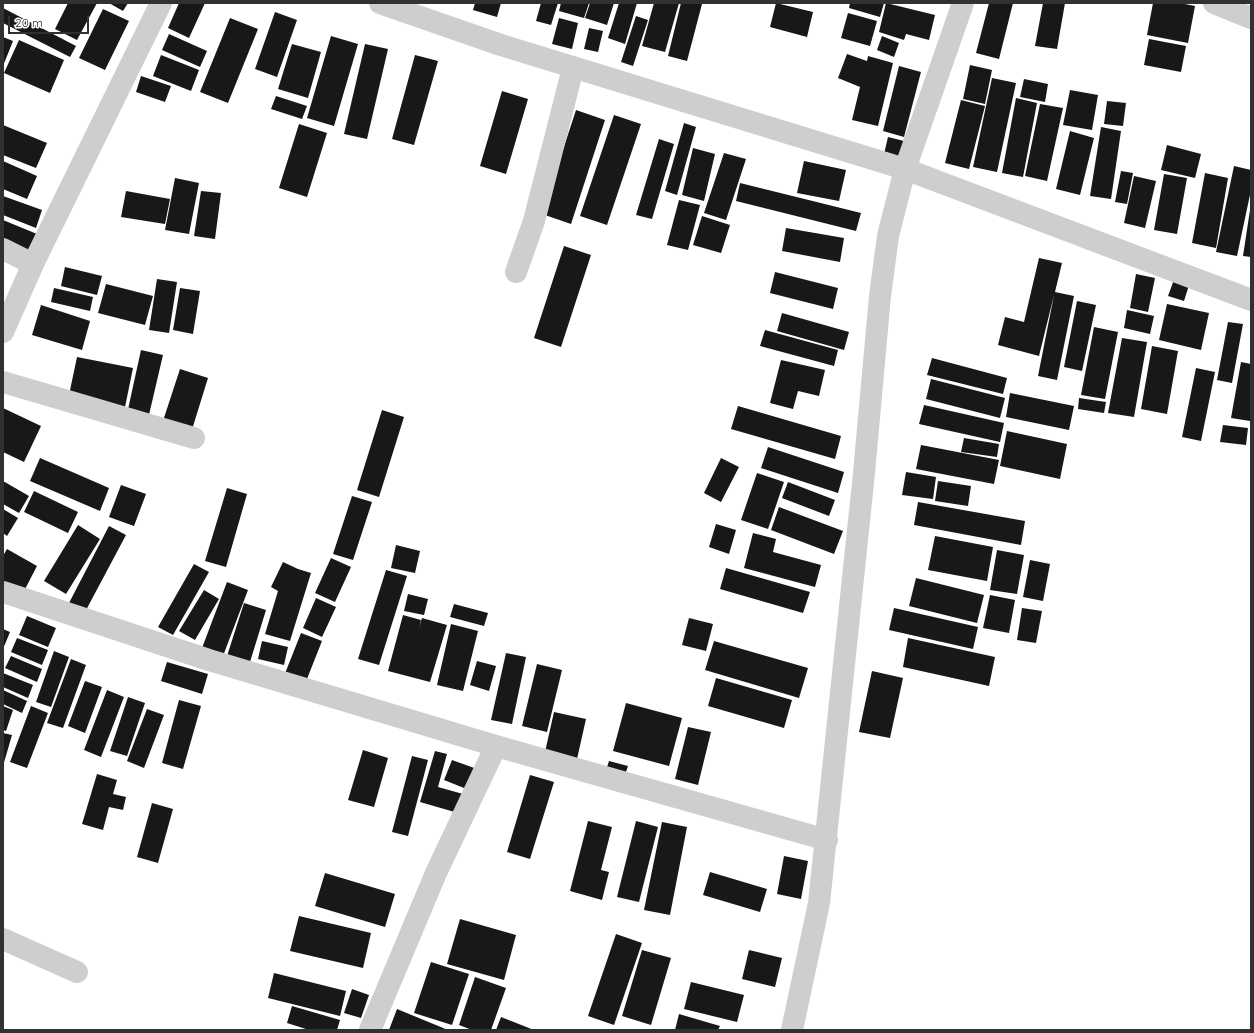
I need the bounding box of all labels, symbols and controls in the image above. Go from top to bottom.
scale bar [10,8,91,34]
text: 20 m [15,15,43,30]

